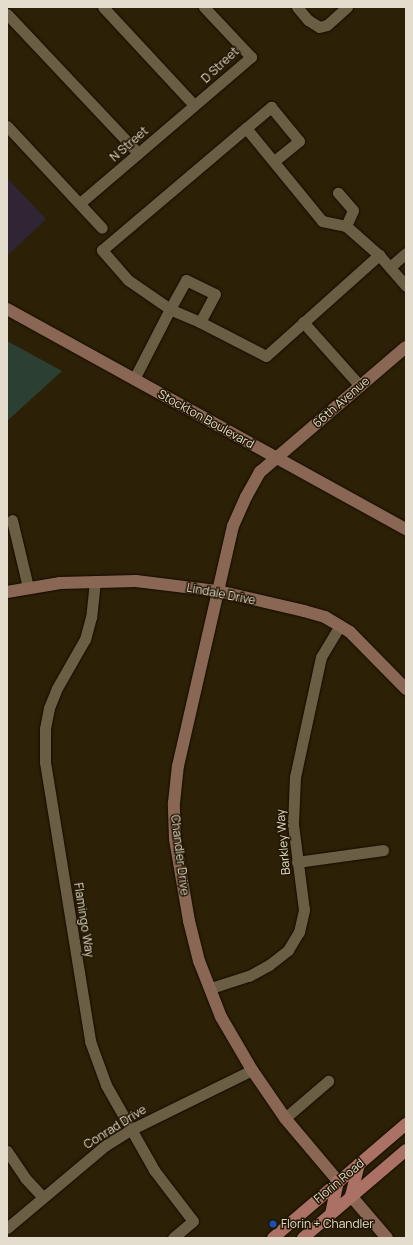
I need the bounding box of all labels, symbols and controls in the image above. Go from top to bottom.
street label: D Street [198,44,242,86]
street label: N Street [107,124,151,164]
street label: 66th Avenue [310,374,372,430]
street label: Stockton Boulevard [155,387,257,451]
street label: Lindale Drive [185,580,257,608]
street label: Barkley Way [273,808,293,876]
street label: Chandler Drive [168,814,192,896]
street label: Flamingo Way [71,882,97,958]
street label: Conrad Drive [81,1102,149,1152]
street label: Florin Road [311,1156,367,1206]
place label: Florin + Chandler [281,1217,374,1231]
marker: Florin + Chandler [268,1219,278,1229]

